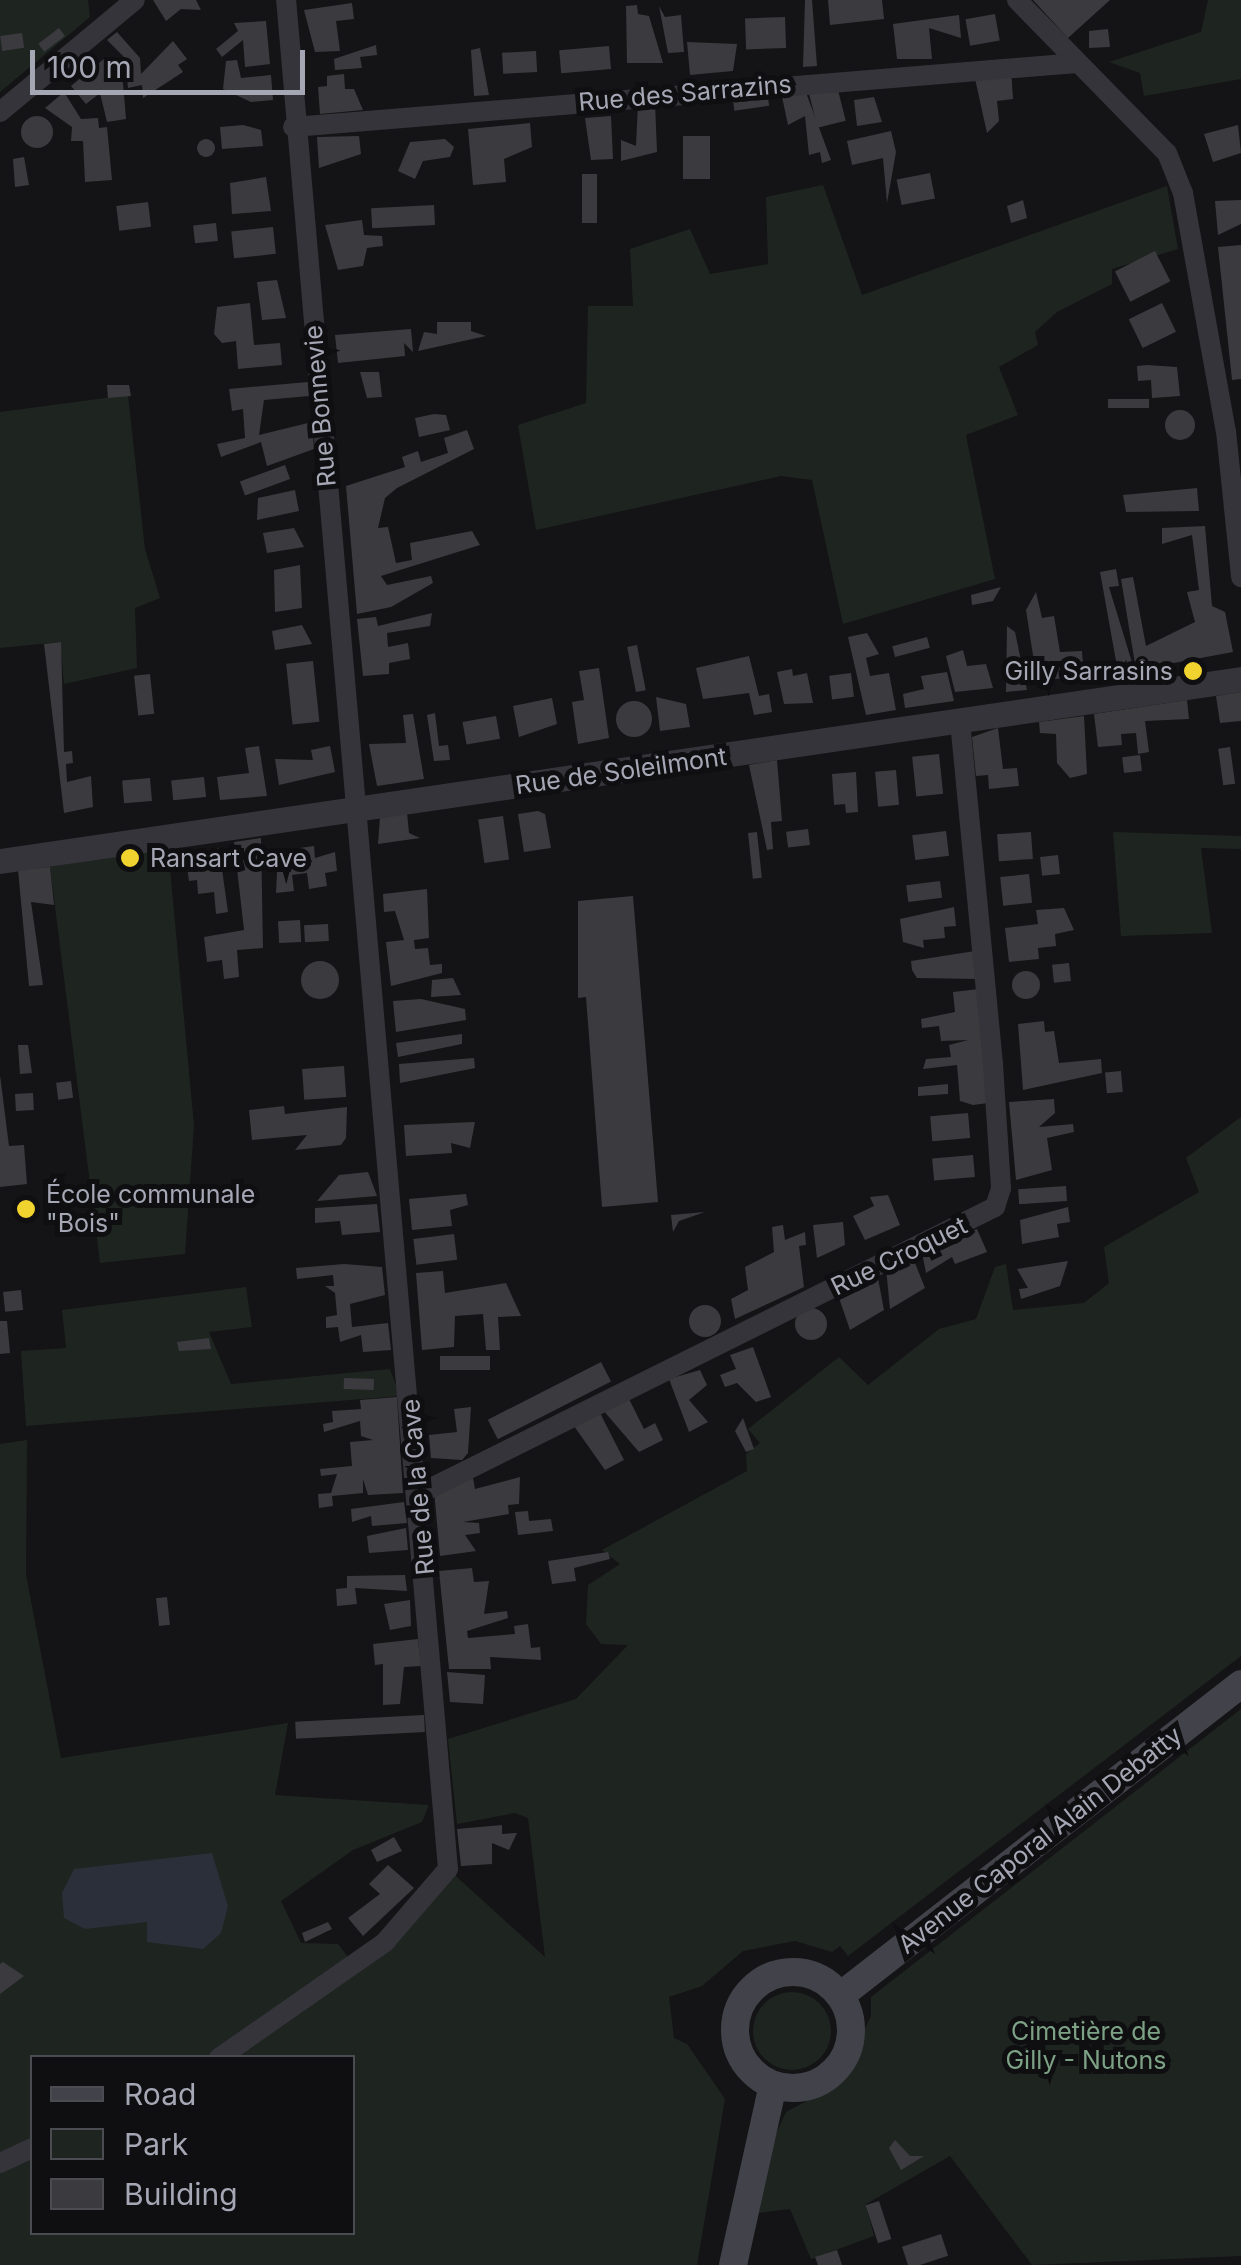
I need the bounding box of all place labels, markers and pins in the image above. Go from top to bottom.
place label: Gilly Sarrasins [1004,656,1173,686]
marker: Gilly Sarrasins [1182,660,1204,682]
place label: Ransart Cave [150,843,307,873]
marker: Ransart Cave [119,847,141,869]
place label: École communale "Bois" [46,1180,255,1239]
marker: École communale "Bois" [15,1198,37,1220]

